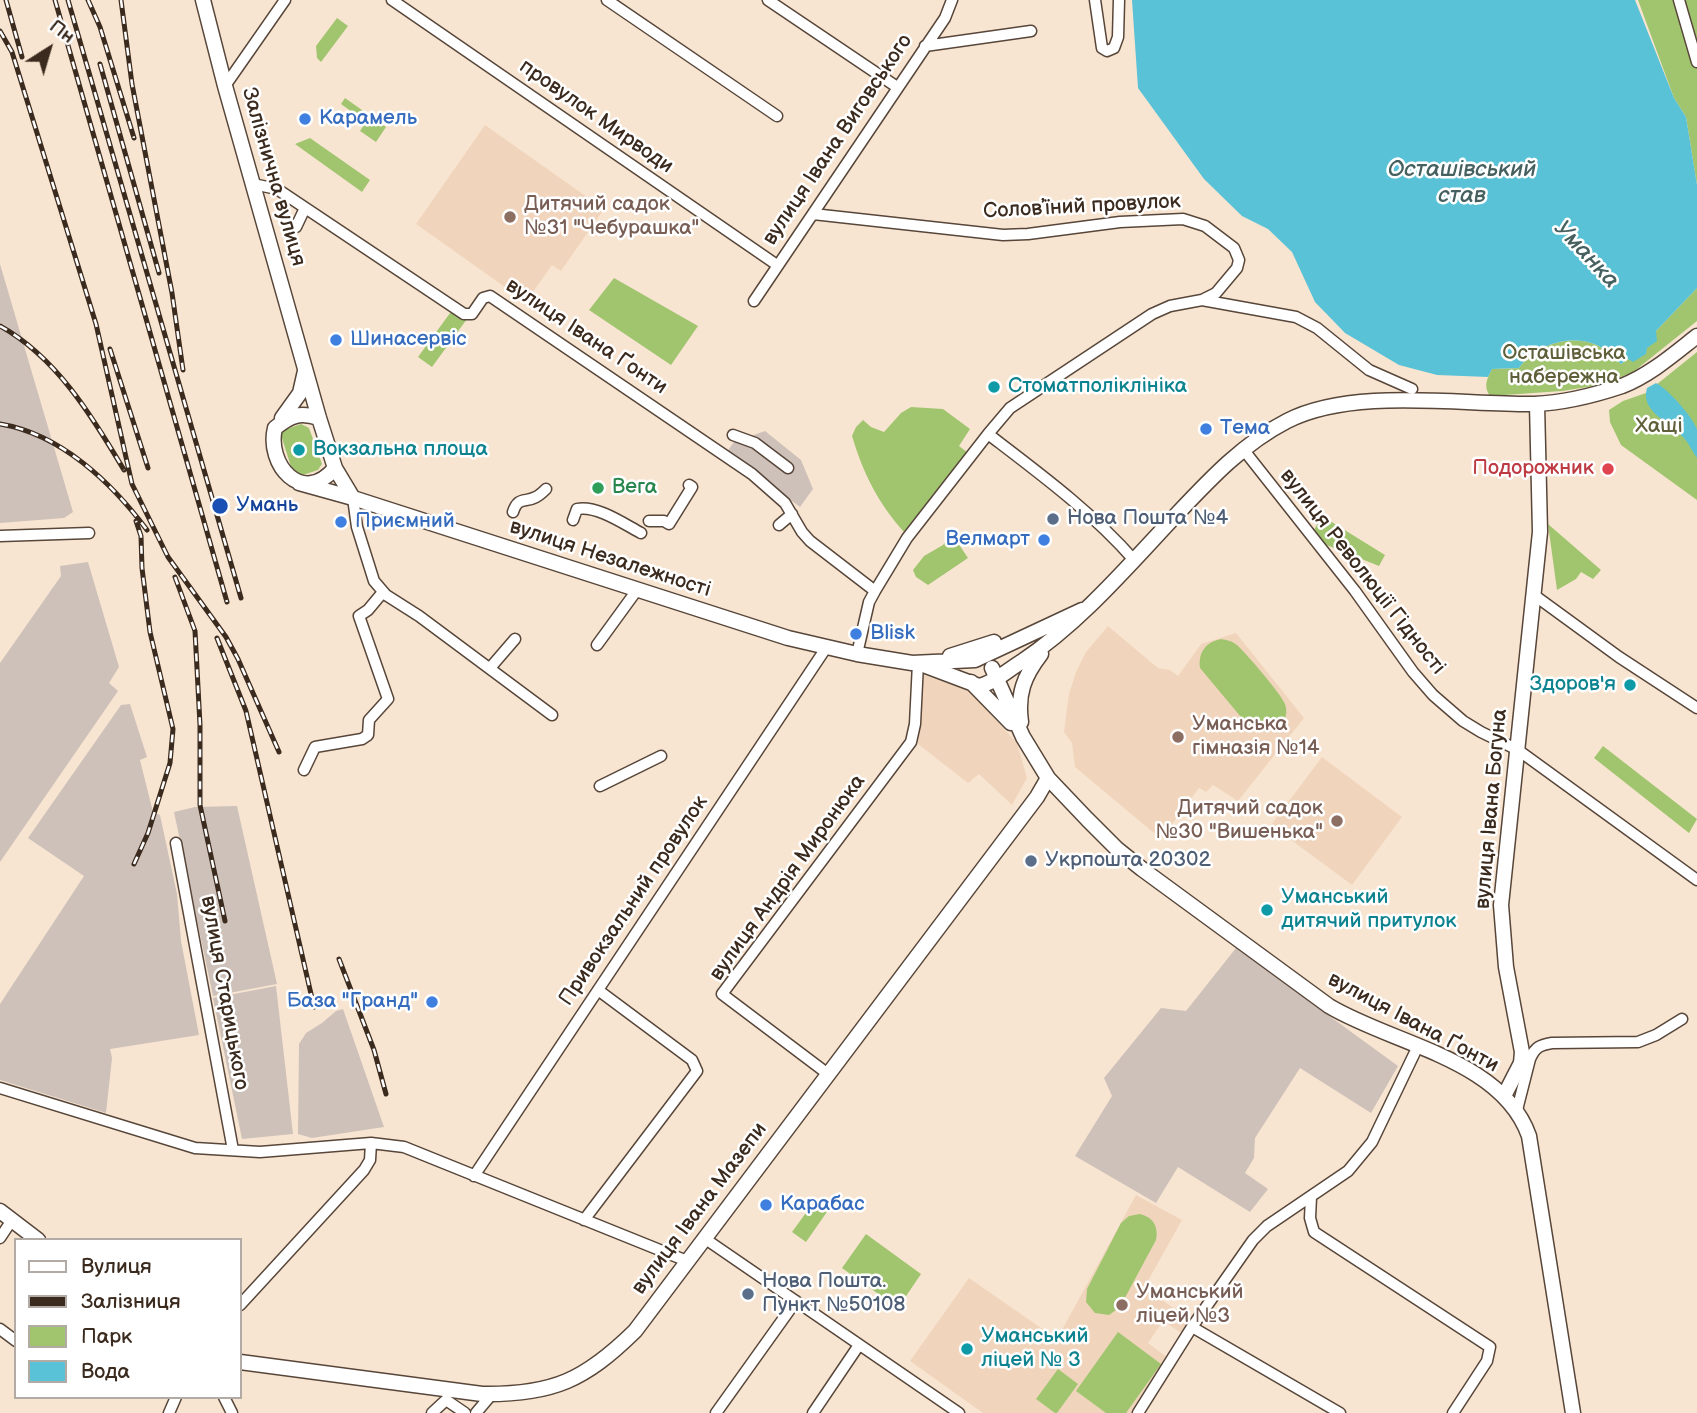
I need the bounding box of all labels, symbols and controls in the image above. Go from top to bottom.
north arrow [14,14,84,84]
text: Пн [45,15,79,49]
street label: вулиця Івана Виговського [758,30,918,250]
street label: провулок Мирводи [514,54,678,180]
street label: Залізнична вулиця [235,85,311,269]
place label: Карамель [319,106,417,132]
marker: Карамель [297,111,313,127]
water label: Осташівський став [1388,156,1536,210]
street label: Соловʼїний провулок [983,189,1181,225]
place label: Дитячий садок №31 "Чебурашка" [524,192,699,242]
marker: Дитячий садок №31 "Чебурашка" [502,209,518,225]
water label: Уманка [1548,215,1624,295]
street label: вулиця Івана Ґонти [500,274,672,400]
place label: Шинасервіс [350,327,467,353]
marker: Шинасервіс [328,332,344,348]
park label: Осташівська набережна [1502,341,1626,391]
place label: Стоматполіклініка [1008,374,1187,400]
marker: Стоматполіклініка [986,379,1002,395]
park label: Хащі [1635,414,1683,440]
place label: Тема [1220,416,1270,442]
marker: Тема [1198,421,1214,437]
place label: Вокзальна площа [313,437,488,463]
marker: Вокзальна площа [291,442,307,458]
place label: Подорожник [1472,456,1594,482]
marker: Подорожник [1600,461,1616,477]
street label: вулиця Революції Гідності [1274,464,1450,680]
place label: Вега [612,475,657,501]
marker: Вега [590,480,606,496]
place label: Умань [236,493,298,519]
marker: Умань [210,496,230,516]
place label: Нова Пошта №4 [1067,506,1228,532]
place label: Приємний [355,509,455,535]
marker: Нова Пошта №4 [1045,511,1061,527]
marker: Приємний [333,514,349,530]
street label: вулиця Незалежності [506,515,714,603]
place label: Велмарт [946,527,1030,553]
marker: Велмарт [1036,532,1052,548]
place label: Blisk [870,621,915,647]
marker: Blisk [848,626,864,642]
place label: Здоров'я [1530,672,1616,698]
marker: Здоров'я [1622,677,1638,693]
street label: вулиця Івана Богуна [1471,708,1513,910]
place label: Уманська гімназія №14 [1192,712,1320,762]
marker: Уманська гімназія №14 [1170,729,1186,745]
street label: вулиця Андрія Миронюка [705,770,871,986]
street label: Привокзальний провулок [554,791,714,1011]
place label: Дитячий садок №30 "Вишенька" [1155,796,1323,846]
marker: Дитячий садок №30 "Вишенька" [1329,813,1345,829]
place label: Укрпошта 20302 [1045,848,1211,874]
marker: Укрпошта 20302 [1023,853,1039,869]
place label: Уманський дитячий притулок [1281,885,1456,935]
street label: вулиця Старицького [195,894,253,1092]
marker: Уманський дитячий притулок [1259,902,1275,918]
street label: вулиця Івана Ґонти [1323,967,1503,1079]
place label: База "Гранд" [287,989,418,1015]
marker: База "Гранд" [424,994,440,1010]
street label: вулиця Івана Мазепи [627,1118,773,1300]
place label: Карабас [780,1192,864,1218]
marker: Карабас [758,1197,774,1213]
legend [14,1238,242,1399]
text: Вулиця [81,1254,152,1279]
place label: Нова Пошта. Пункт №50108 [762,1269,906,1319]
place label: Уманський ліцей №3 [1136,1280,1243,1330]
marker: Нова Пошта. Пункт №50108 [740,1286,756,1302]
text: Залізниця [81,1289,181,1314]
marker: Уманський ліцей №3 [1114,1297,1130,1313]
text: Парк [81,1324,132,1349]
place label: Уманський ліцей № 3 [981,1324,1088,1374]
marker: Уманський ліцей № 3 [959,1341,975,1357]
text: Вода [81,1359,130,1384]

